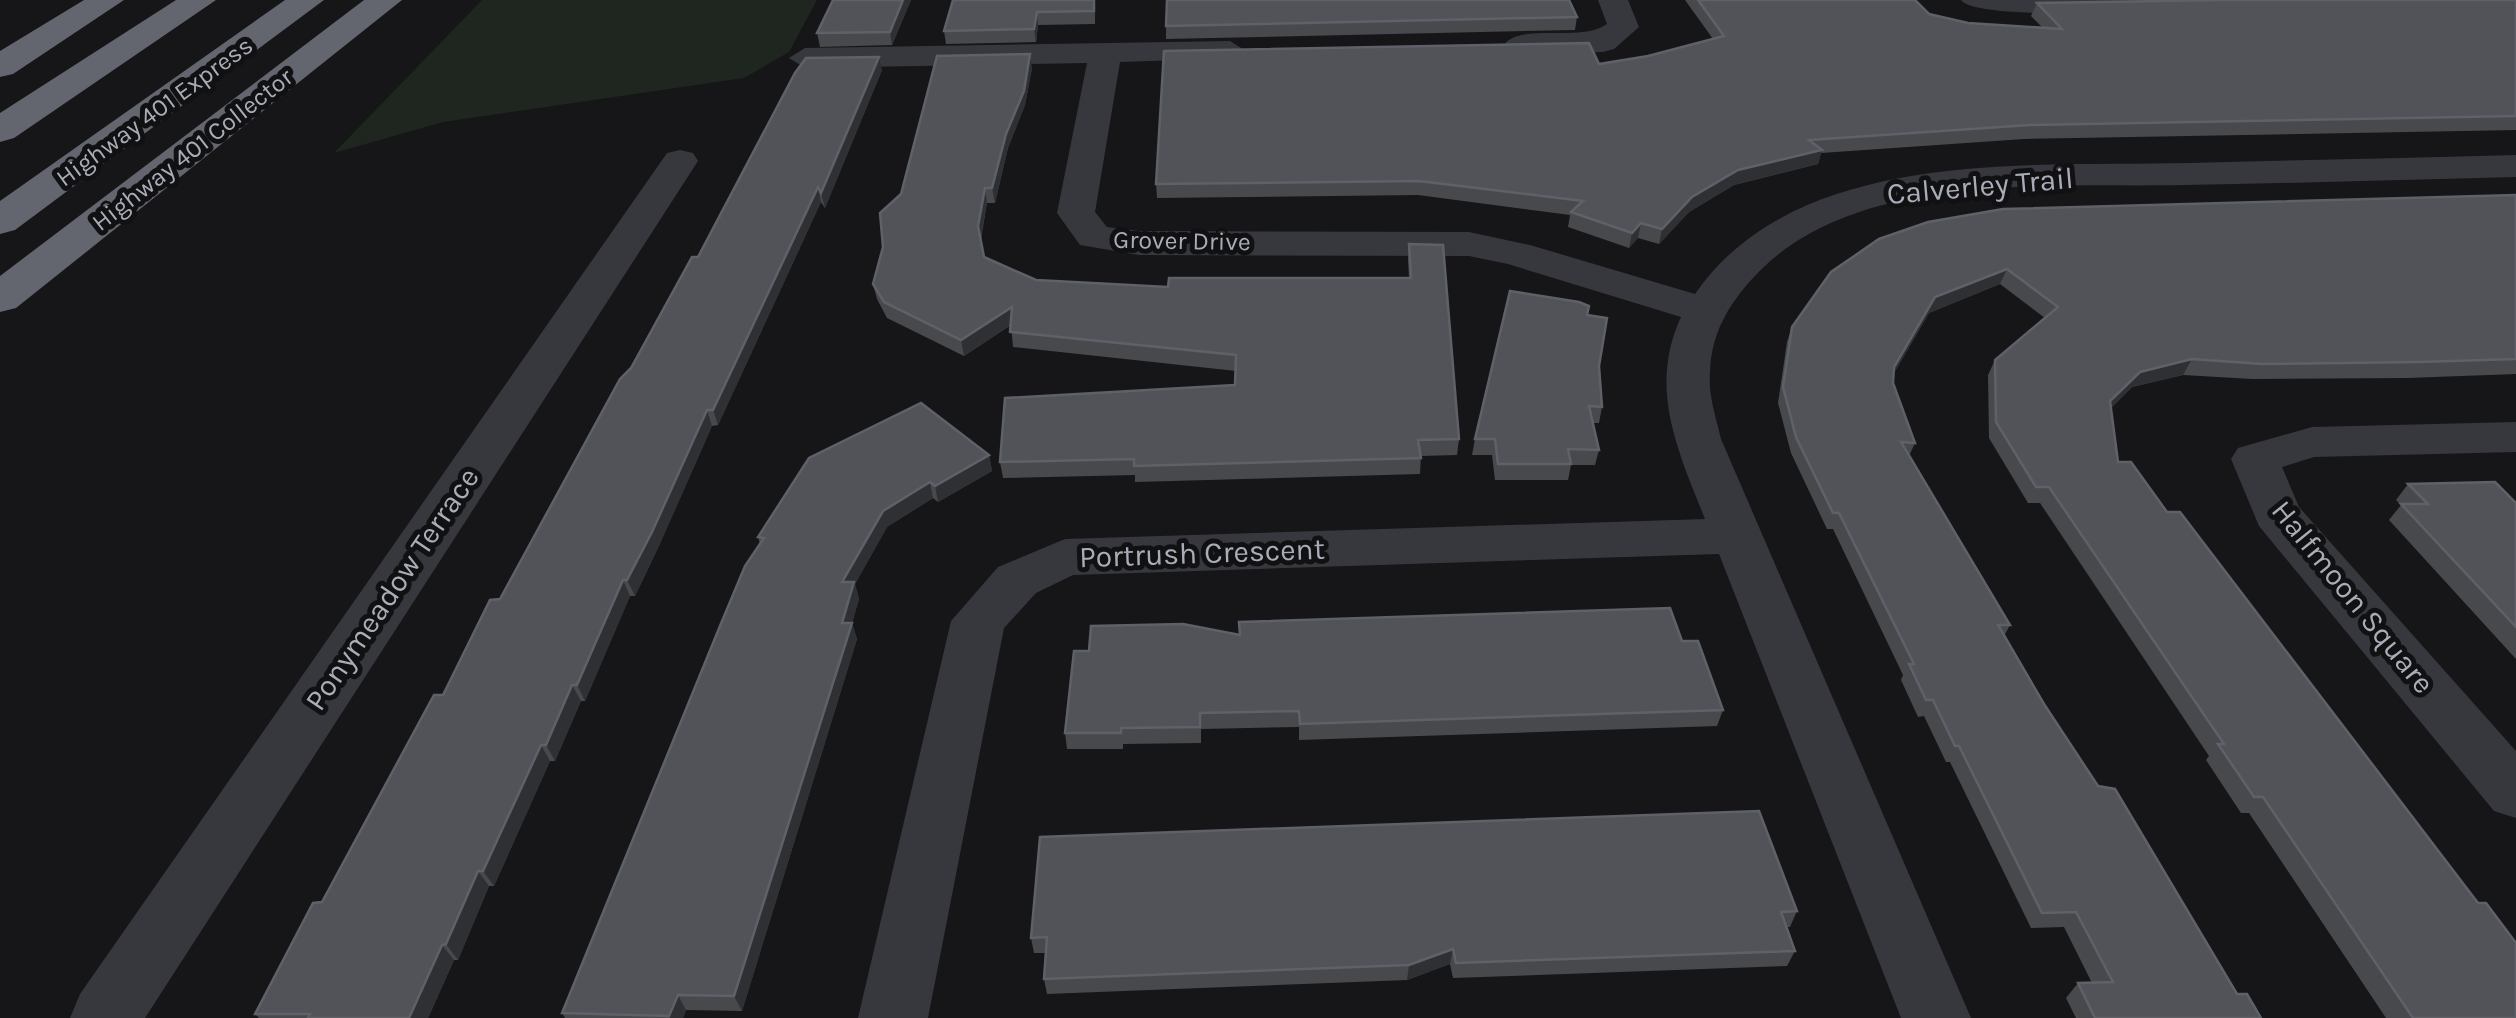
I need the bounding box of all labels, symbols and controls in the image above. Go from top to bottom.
street label: Highway 401 Express [51,30,258,192]
street label: Highway 401 Collector [86,61,299,237]
street label: Calverley Trail [1885,160,2075,212]
street label: Grover Drive [1113,225,1251,256]
street label: Ponymeadow Terrace [297,461,487,717]
street label: Halfmoon Square [2264,493,2442,701]
street label: Portrush Crescent [1079,531,1325,575]

